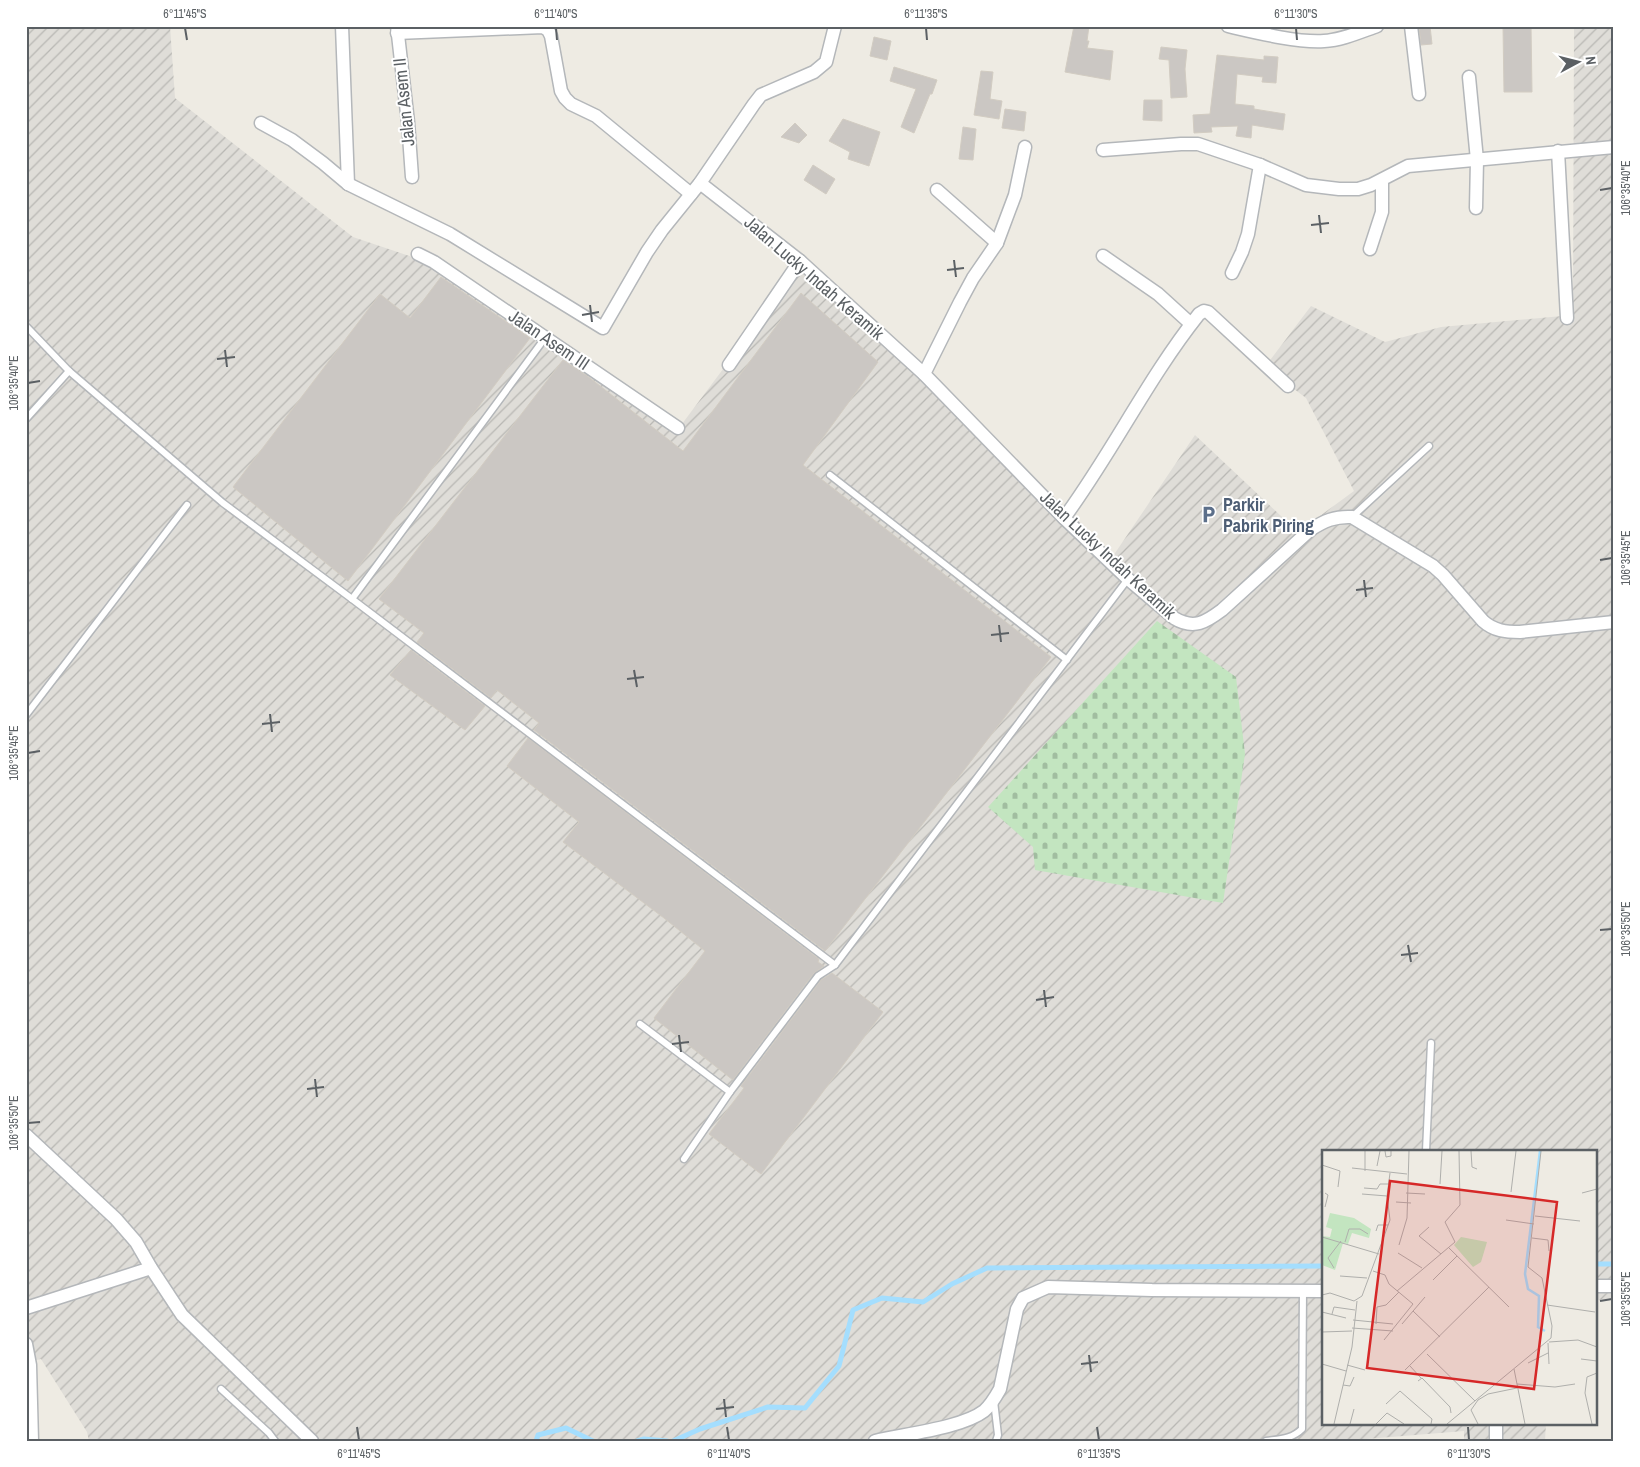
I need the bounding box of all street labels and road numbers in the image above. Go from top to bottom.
street label: Jalan Asem II [386,57,421,147]
street label: Jalan Lucky Indah Keramik [739,210,890,346]
street label: Jalan Asem III [504,303,595,376]
street label: Jalan Lucky Indah Keramik [1035,485,1182,625]

